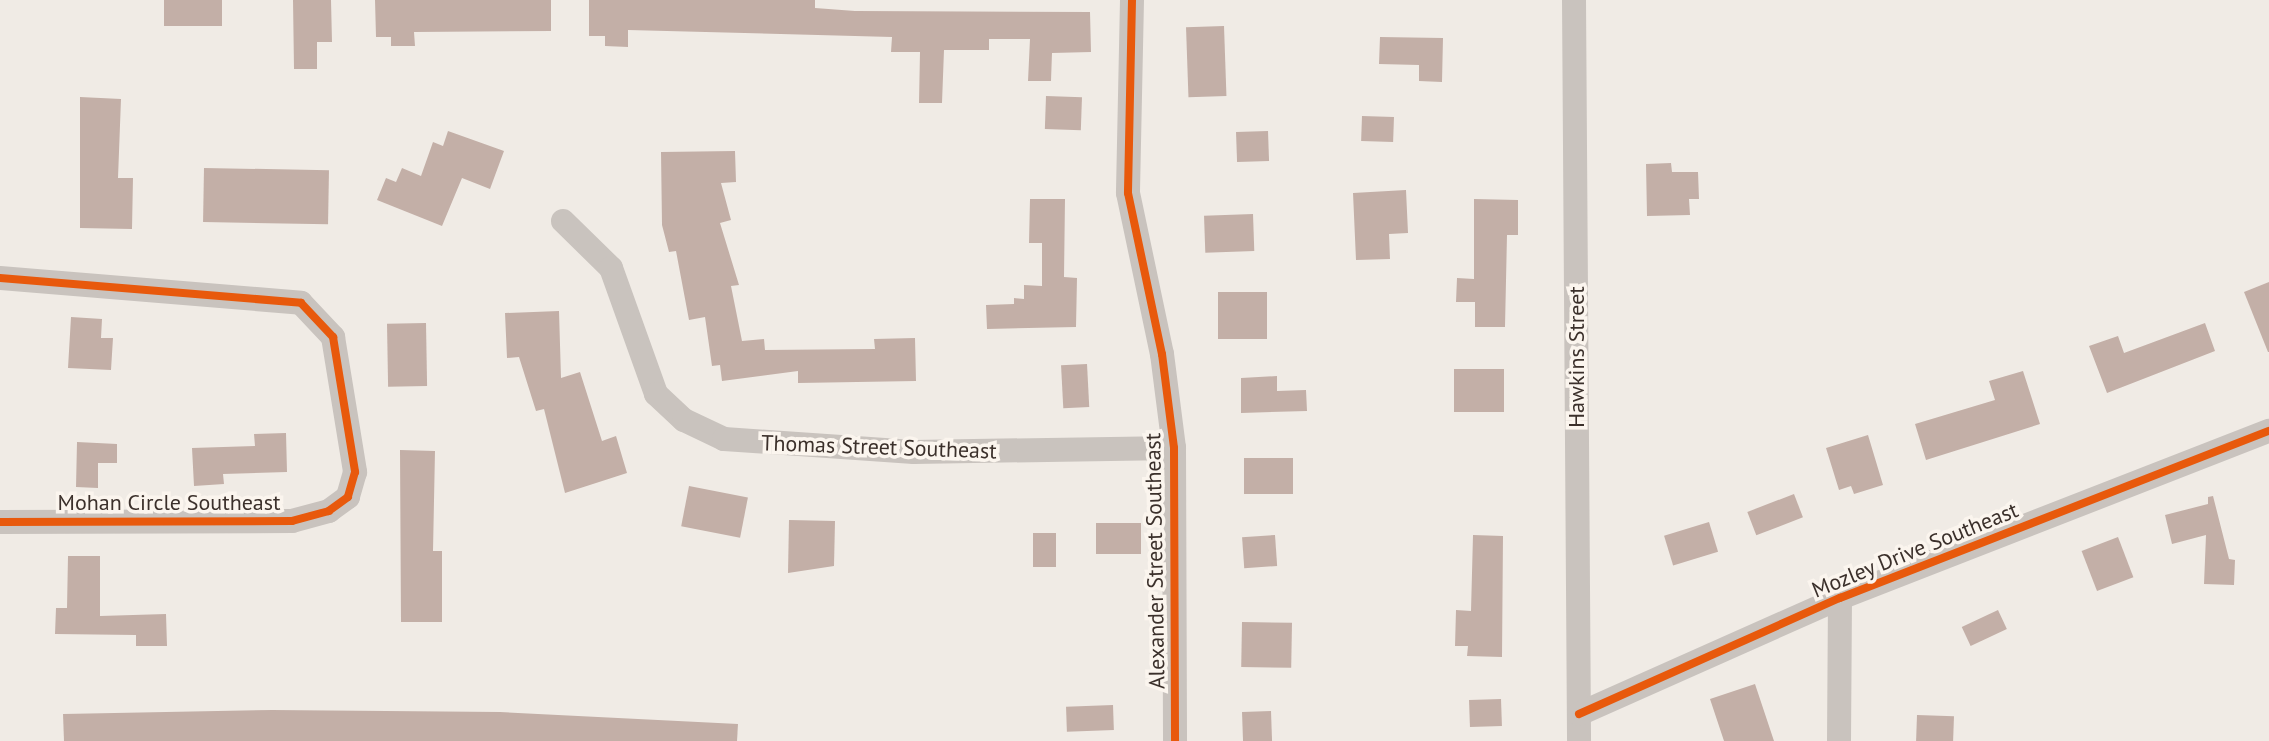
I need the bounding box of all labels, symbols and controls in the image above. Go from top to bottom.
street label: Hawkins Street [1564,286,1590,428]
street label: Thomas Street Southeast [761,430,997,464]
street label: Alexander Street Southeast [1140,433,1170,689]
street label: Mohan Circle Southeast [57,490,281,516]
street label: Mozley Drive Southeast [1808,496,2022,604]

